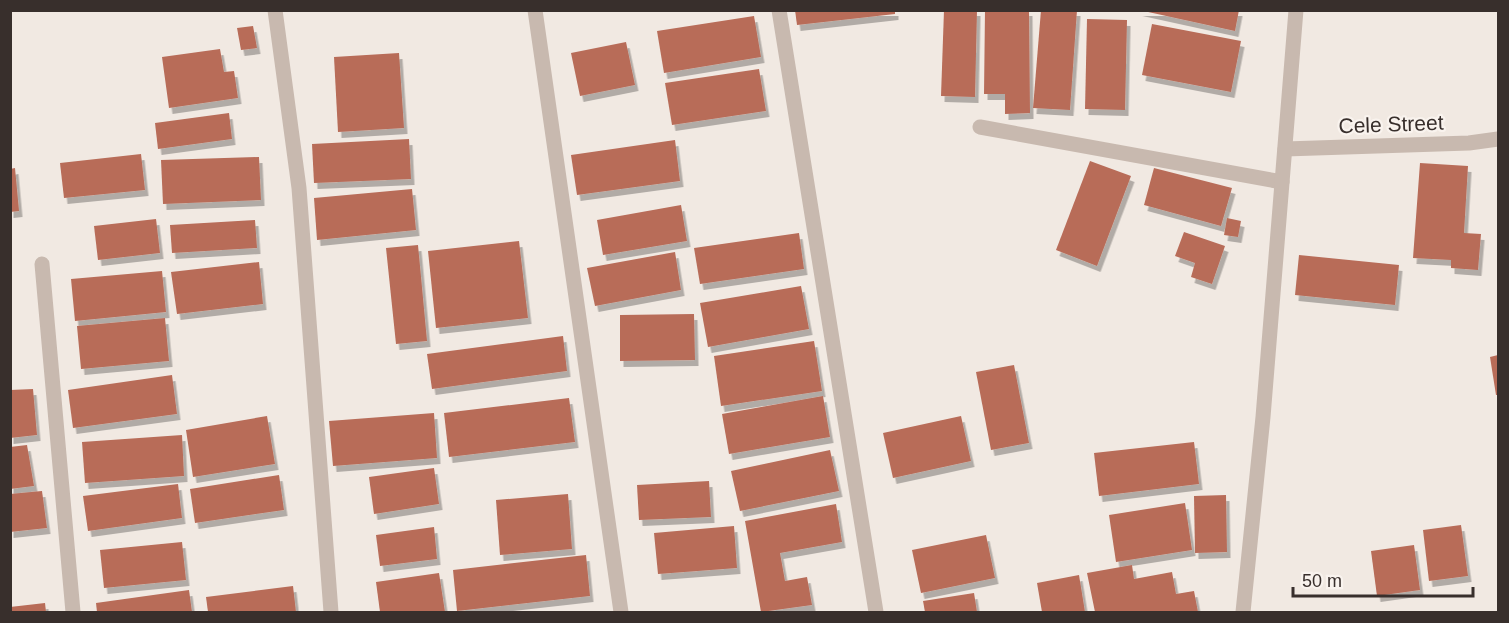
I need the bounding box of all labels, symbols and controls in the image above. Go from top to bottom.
street label: Cele Street [1338,111,1444,137]
scale bar [1293,560,1473,598]
text: 50 m [1302,571,1342,591]

